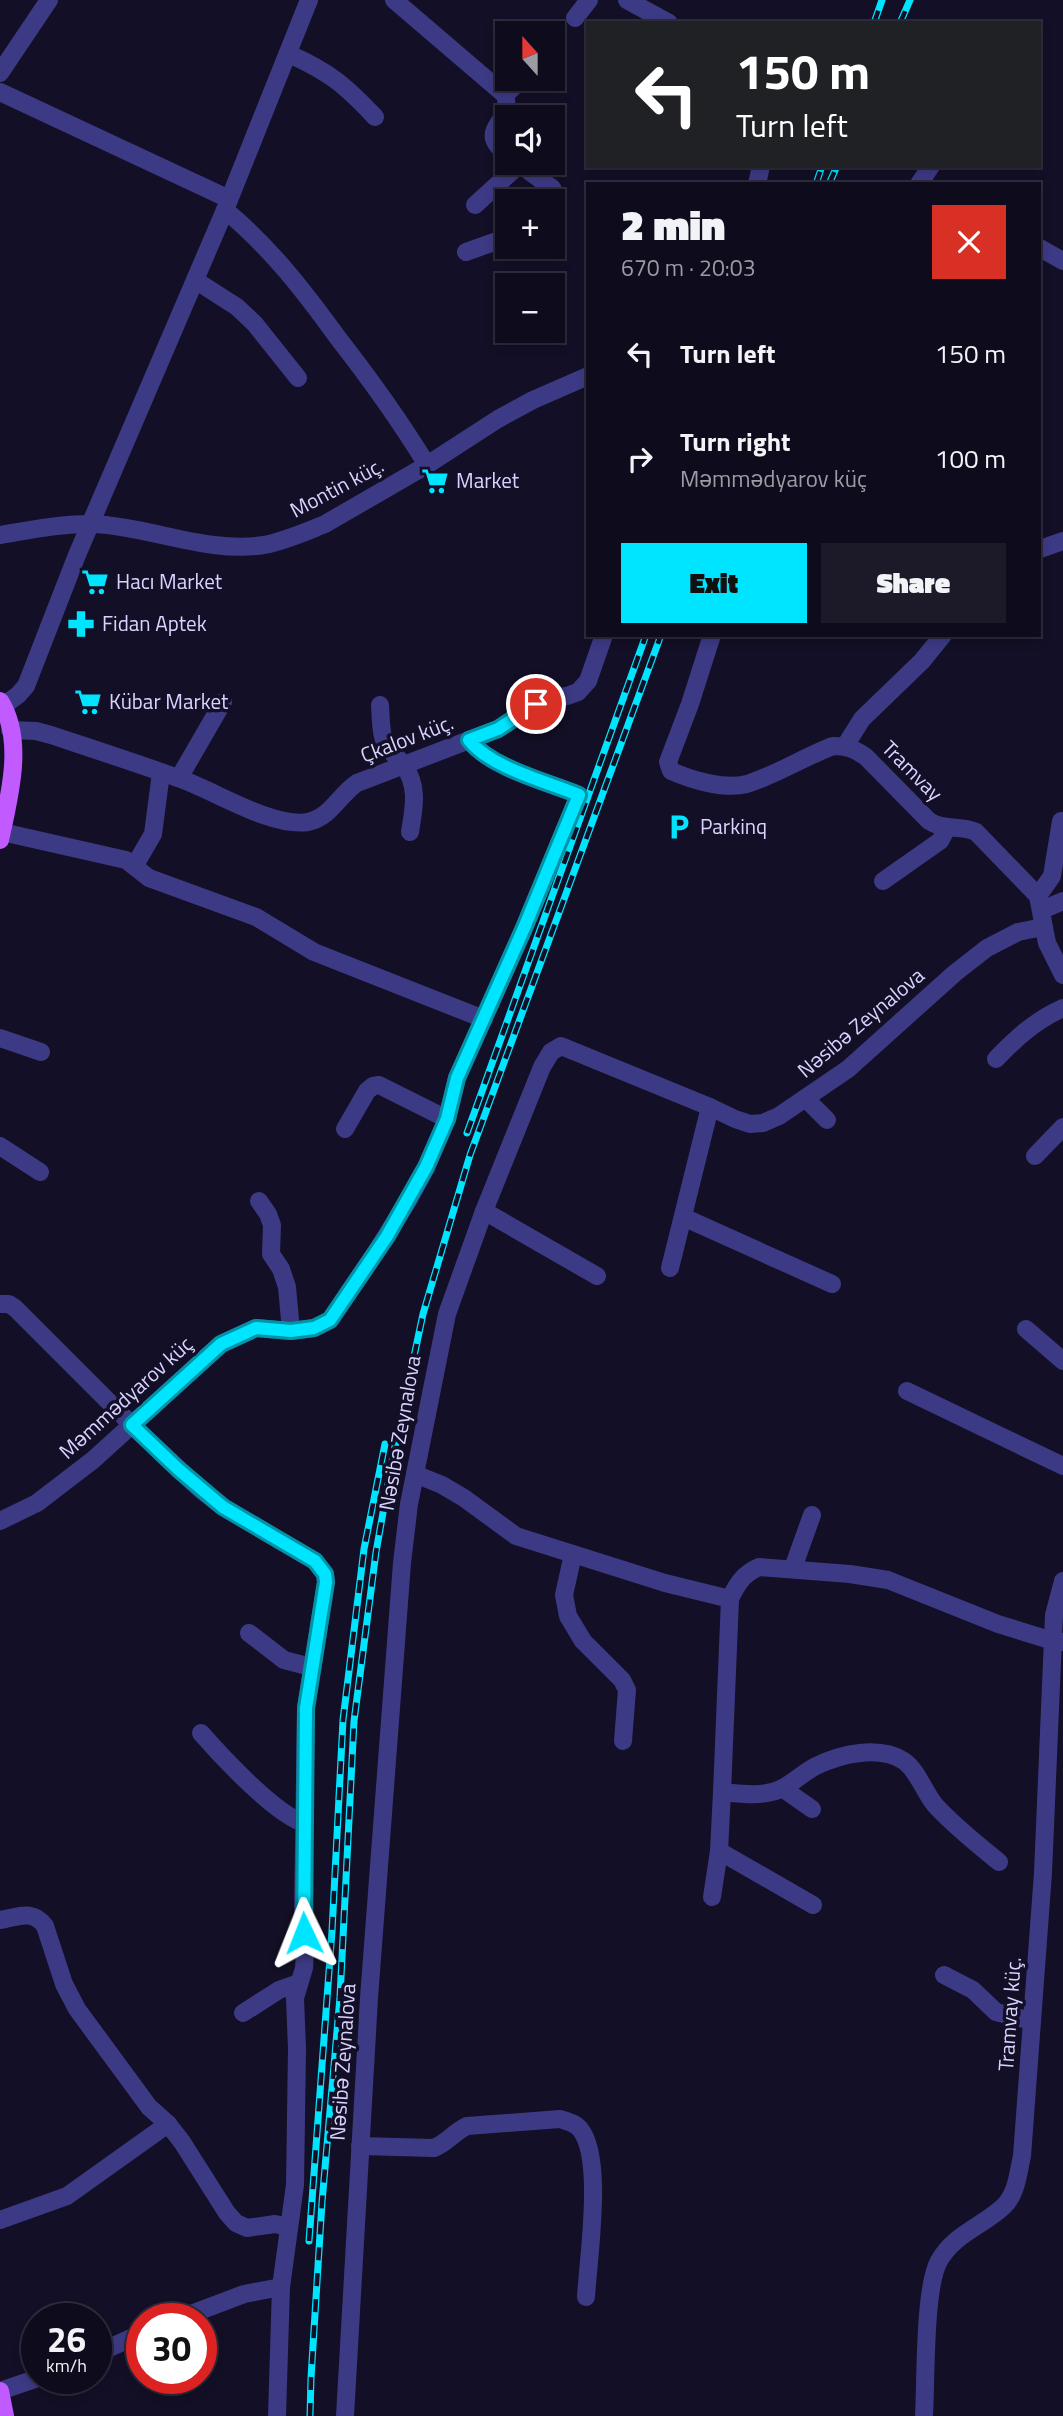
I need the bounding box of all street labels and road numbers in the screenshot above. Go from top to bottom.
street label: Montin küç. [284,449,389,525]
street label: Çkalov küç. [355,706,458,770]
street label: Tramvay [875,732,951,808]
street label: Nəsibə Zeynalova [790,959,931,1085]
street label: Məmmədyarov küç [51,1328,199,1466]
street label: Nəsibə Zeynalova [370,1352,429,1513]
street label: Tramvay küç. [989,1956,1029,2072]
street label: Nəsibə Zeynalova [321,1982,363,2141]

